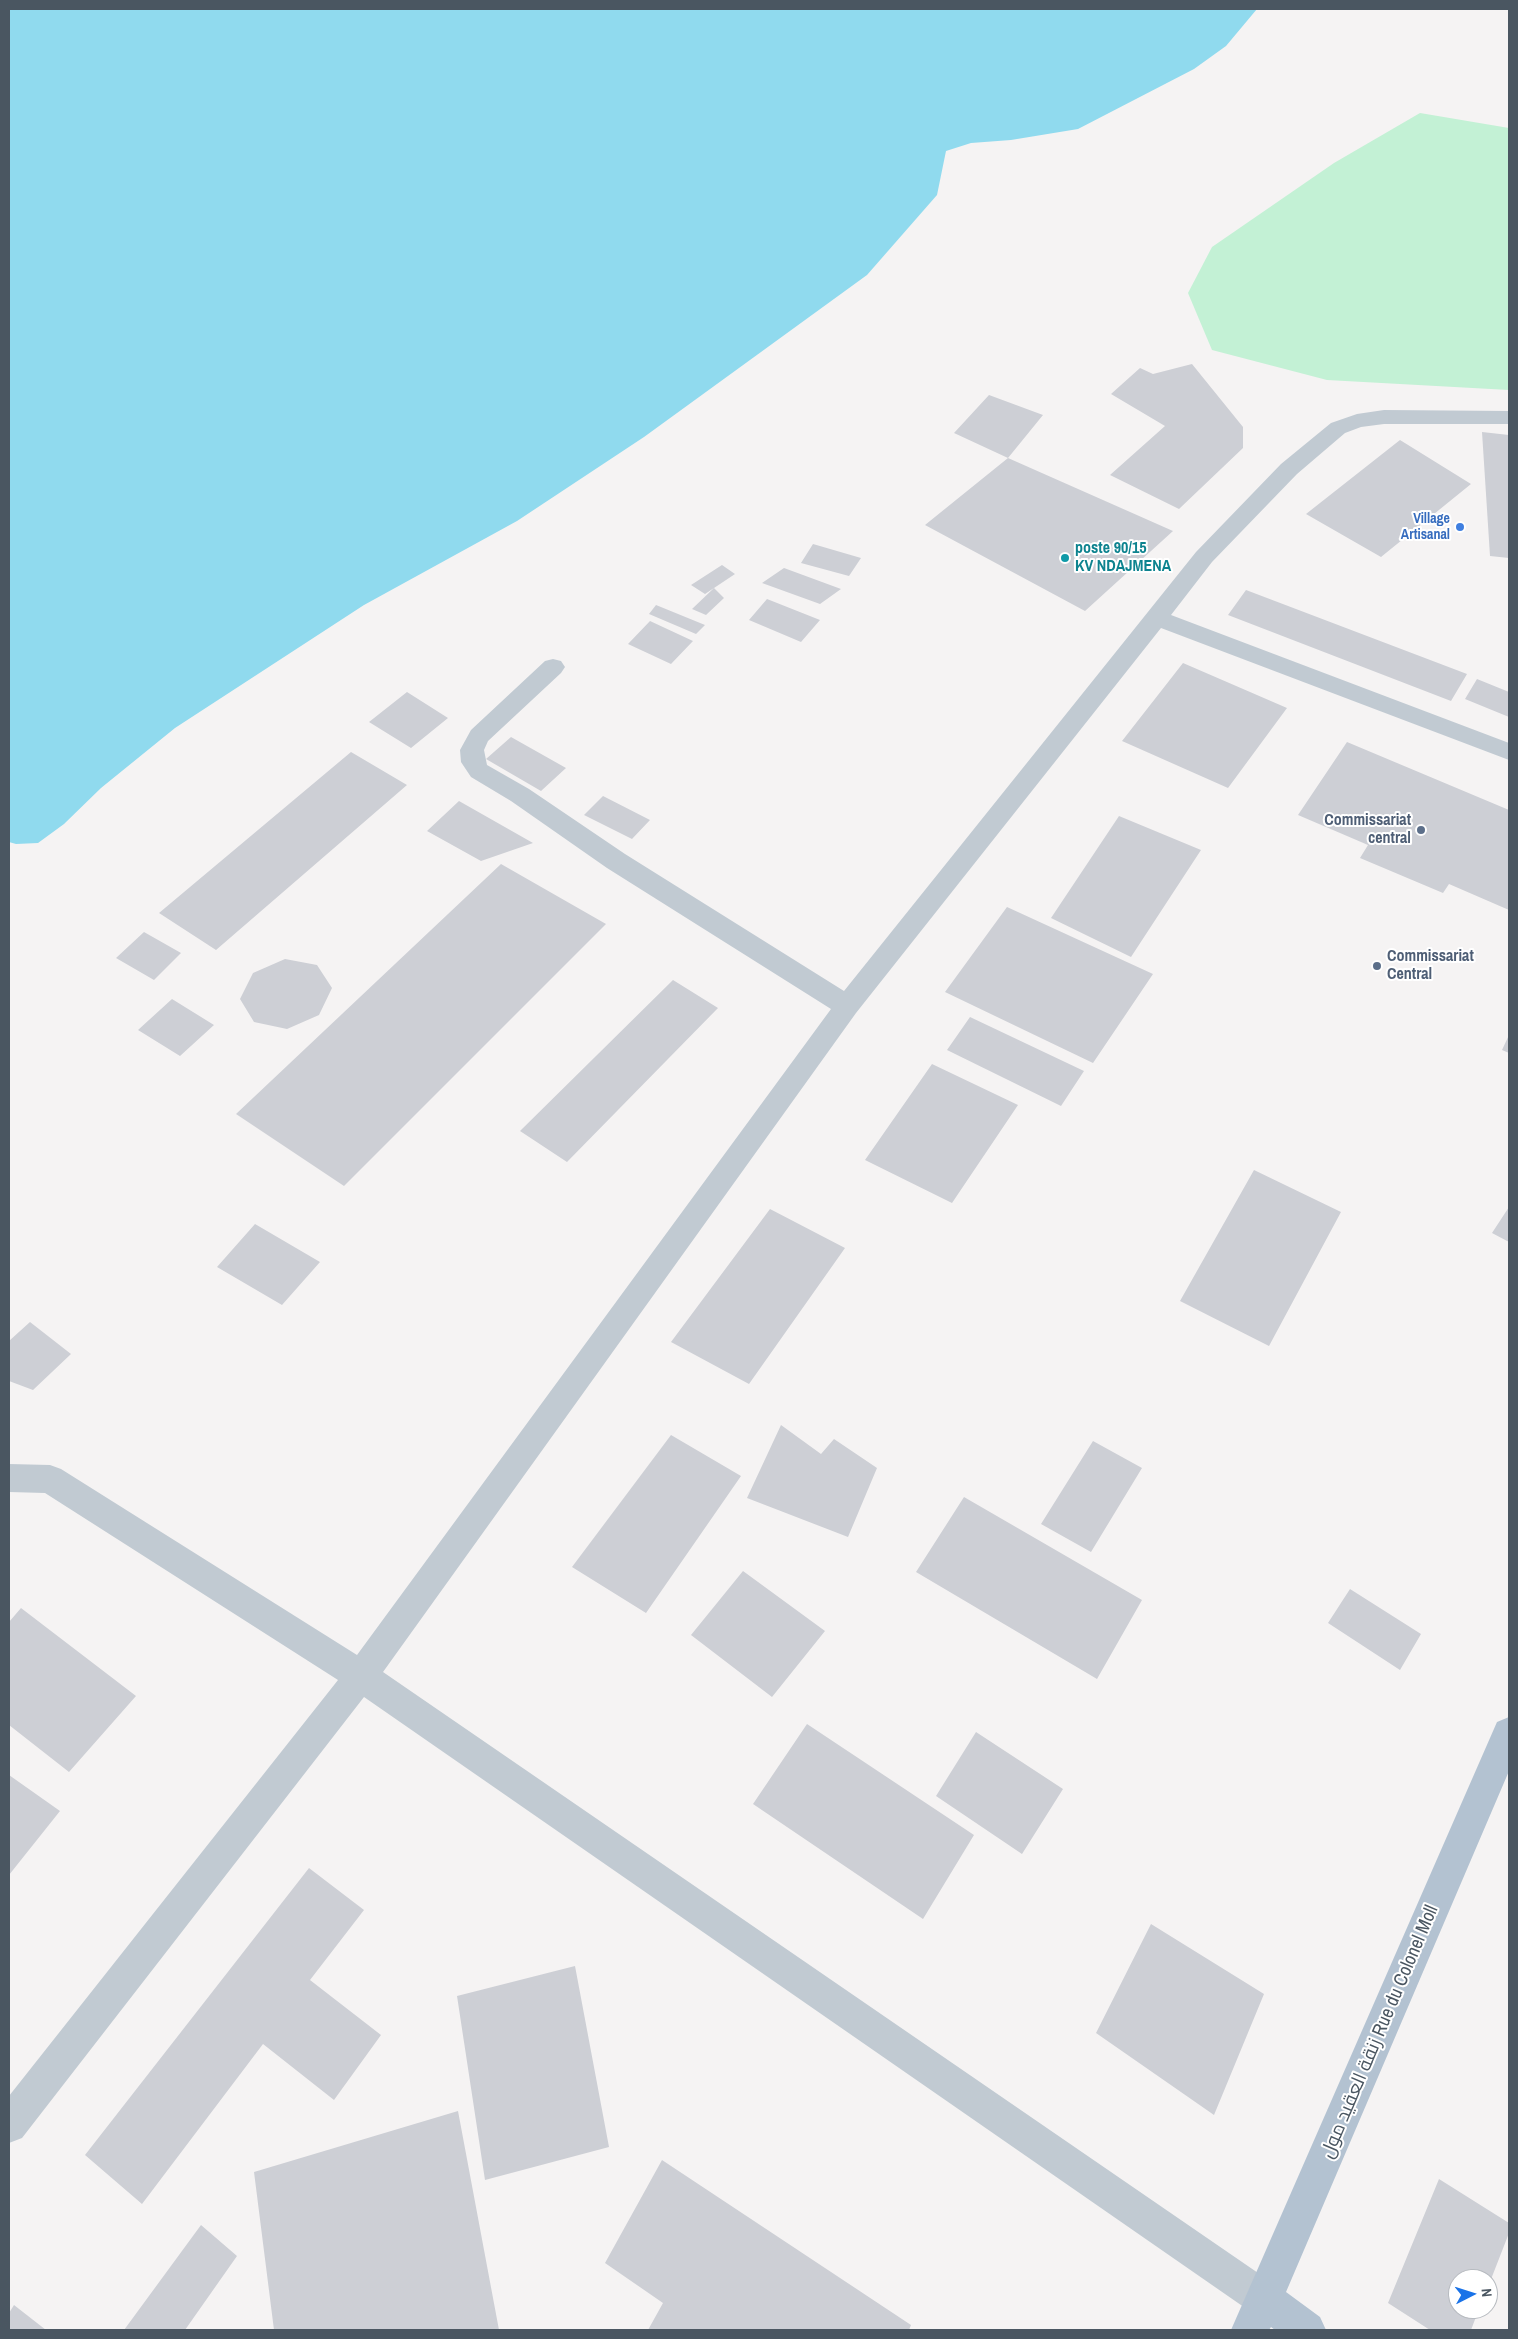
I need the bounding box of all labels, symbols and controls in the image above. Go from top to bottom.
place label: Village Artisanal [1401,511,1450,544]
marker: Village Artisanal [1454,521,1466,533]
place label: poste 90/15 KV NDAJMENA [1075,539,1171,577]
marker: poste 90/15 KV NDAJMENA [1059,552,1071,564]
place label: Commissariat central [1324,811,1411,849]
marker: Commissariat central [1415,824,1427,836]
place label: Commissariat Central [1387,947,1474,985]
marker: Commissariat Central [1371,960,1383,972]
street label: زنقة العقيد مول Rue du Colonel Moll [1316,1902,1444,2162]
north arrow [1448,2269,1498,2319]
text: N [1478,2288,1496,2298]

